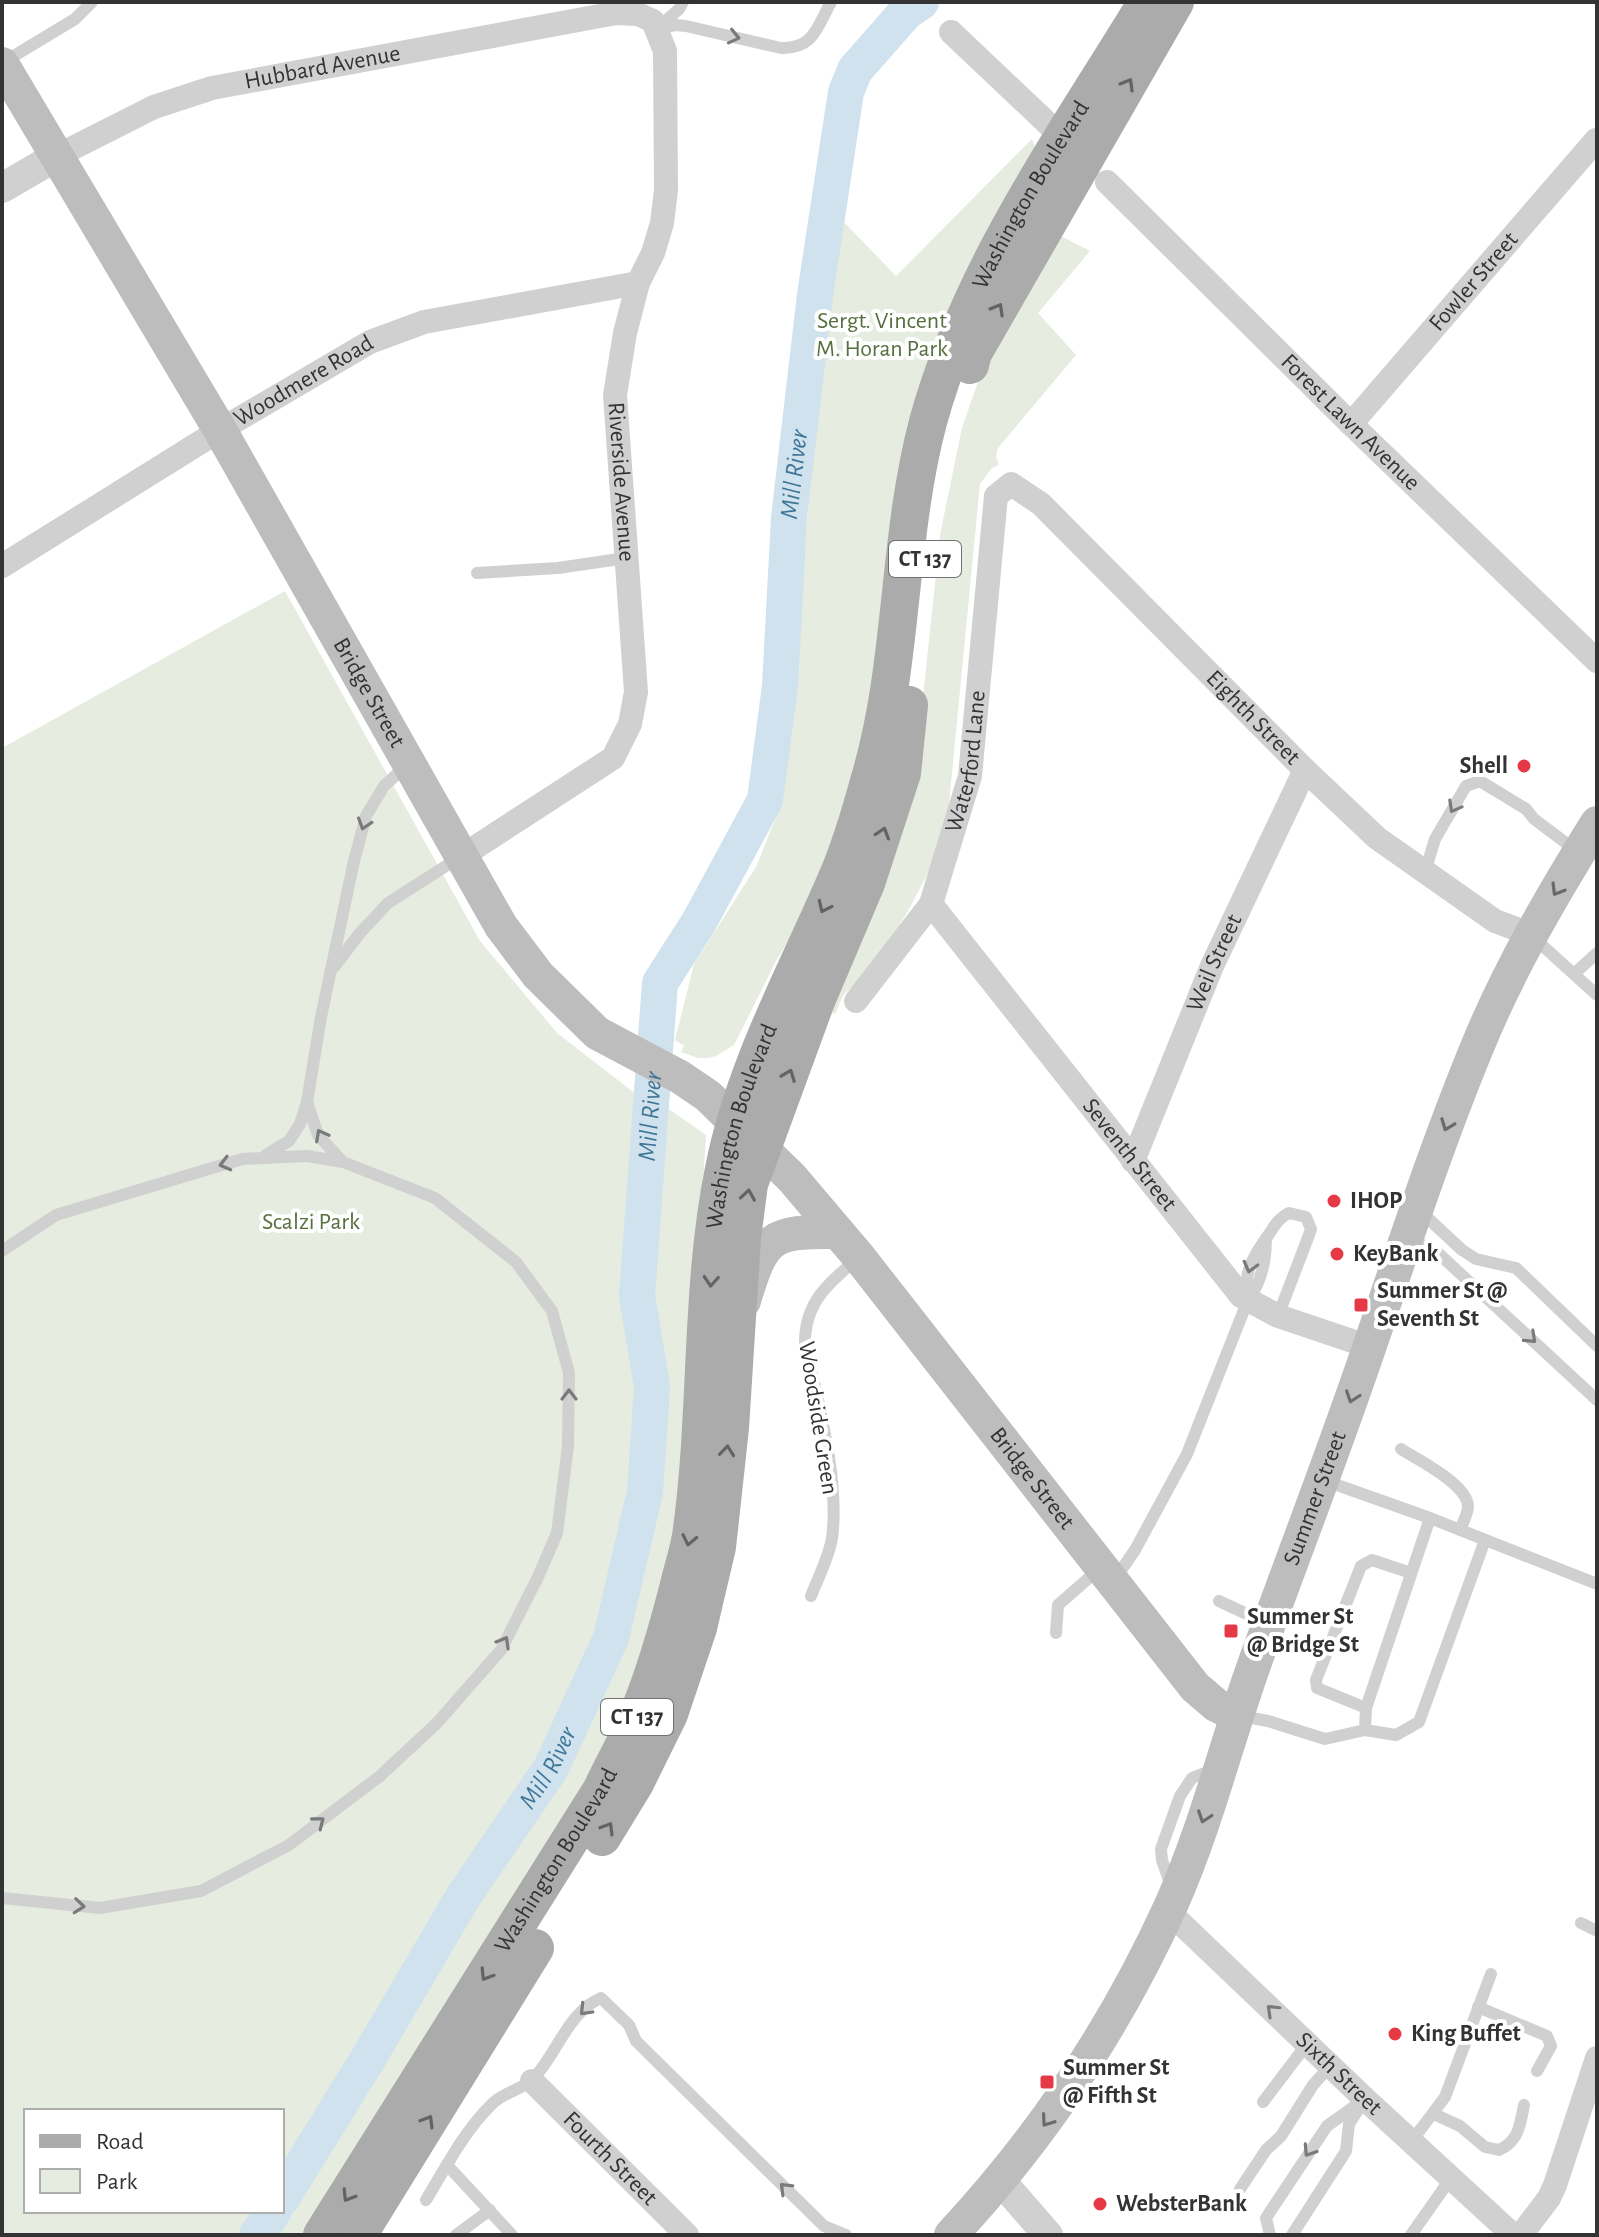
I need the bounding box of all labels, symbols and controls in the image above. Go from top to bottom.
one-way arrow [727,28,741,45]
street label: Hubbard Avenue [242,41,402,94]
one-way arrow [1118,78,1134,93]
street label: Washington Boulevard [968,97,1094,293]
street label: Fowler Street [1425,227,1523,336]
one-way arrow [988,304,1004,318]
park label: Sergt. Vincent M. Horan Park [816,309,948,361]
street label: Woodmere Road [230,331,378,431]
street label: Forest Lawn Avenue [1276,350,1424,495]
street label: Riverside Avenue [604,401,639,562]
water label: Mill River [776,427,812,521]
road number: CT 137 [889,541,961,577]
street label: Bridge Street [328,634,410,752]
street label: Eighth Street [1202,666,1305,770]
street label: Waterford Lane [941,690,990,836]
place label: Shell [1460,754,1508,778]
marker: Shell [1515,757,1533,775]
one-way arrow [1448,798,1464,813]
one-way arrow [357,816,373,830]
one-way arrow [873,826,889,840]
one-way arrow [1551,881,1566,896]
one-way arrow [818,899,834,913]
street label: Weil Street [1183,910,1247,1015]
street label: Washington Boulevard [702,1020,782,1231]
water label: Mill River [634,1069,667,1162]
one-way arrow [779,1069,796,1083]
street label: Seventh Street [1078,1094,1181,1216]
one-way arrow [1440,1117,1457,1131]
one-way arrow [315,1129,330,1143]
one-way arrow [218,1155,232,1171]
one-way arrow [739,1188,756,1201]
place label: IHOP [1350,1189,1402,1213]
marker: IHOP [1325,1192,1343,1210]
park label: Scalzi Park [262,1210,360,1234]
place label: KeyBank [1353,1242,1438,1266]
marker: KeyBank [1328,1245,1346,1263]
one-way arrow [1243,1259,1259,1273]
one-way arrow [702,1275,719,1288]
place label: Summer St @ Seventh St [1377,1279,1507,1331]
marker: Summer St @ Seventh St [1352,1296,1370,1314]
one-way arrow [1522,1329,1536,1344]
street label: Woodside Green [794,1340,842,1496]
one-way arrow [560,1388,577,1401]
one-way arrow [1345,1389,1362,1403]
street label: Bridge Street [985,1423,1079,1534]
street label: Summer Street [1280,1428,1351,1569]
one-way arrow [719,1444,736,1457]
one-way arrow [682,1533,699,1547]
place label: Summer St @ Bridge St [1247,1605,1359,1657]
marker: Summer St @ Bridge St [1222,1622,1240,1640]
one-way arrow [494,1636,510,1651]
road number: CT 137 [601,1699,673,1735]
water label: Mill River [514,1722,582,1814]
street label: Washington Boulevard [490,1764,622,1957]
one-way arrow [1198,1809,1214,1823]
one-way arrow [310,1818,325,1832]
one-way arrow [598,1822,614,1837]
one-way arrow [73,1898,86,1915]
one-way arrow [481,1966,496,1981]
one-way arrow [579,2001,594,2015]
one-way arrow [1267,2005,1281,2019]
place label: King Buffet [1411,2022,1521,2046]
marker: King Buffet [1386,2025,1404,2043]
street label: Sixth Street [1291,2028,1386,2120]
place label: Summer St @ Fifth St [1063,2056,1169,2108]
marker: Summer St @ Fifth St [1038,2073,1056,2091]
street label: Fourth Street [558,2107,662,2210]
legend [24,2109,284,2213]
one-way arrow [1042,2112,1057,2126]
one-way arrow [418,2115,434,2130]
text: Road [96,2130,144,2154]
one-way arrow [1304,2143,1319,2157]
text: Park [96,2170,137,2194]
one-way arrow [780,2183,795,2197]
one-way arrow [343,2187,358,2201]
place label: WebsterBank [1116,2192,1247,2216]
marker: WebsterBank [1091,2195,1109,2213]

